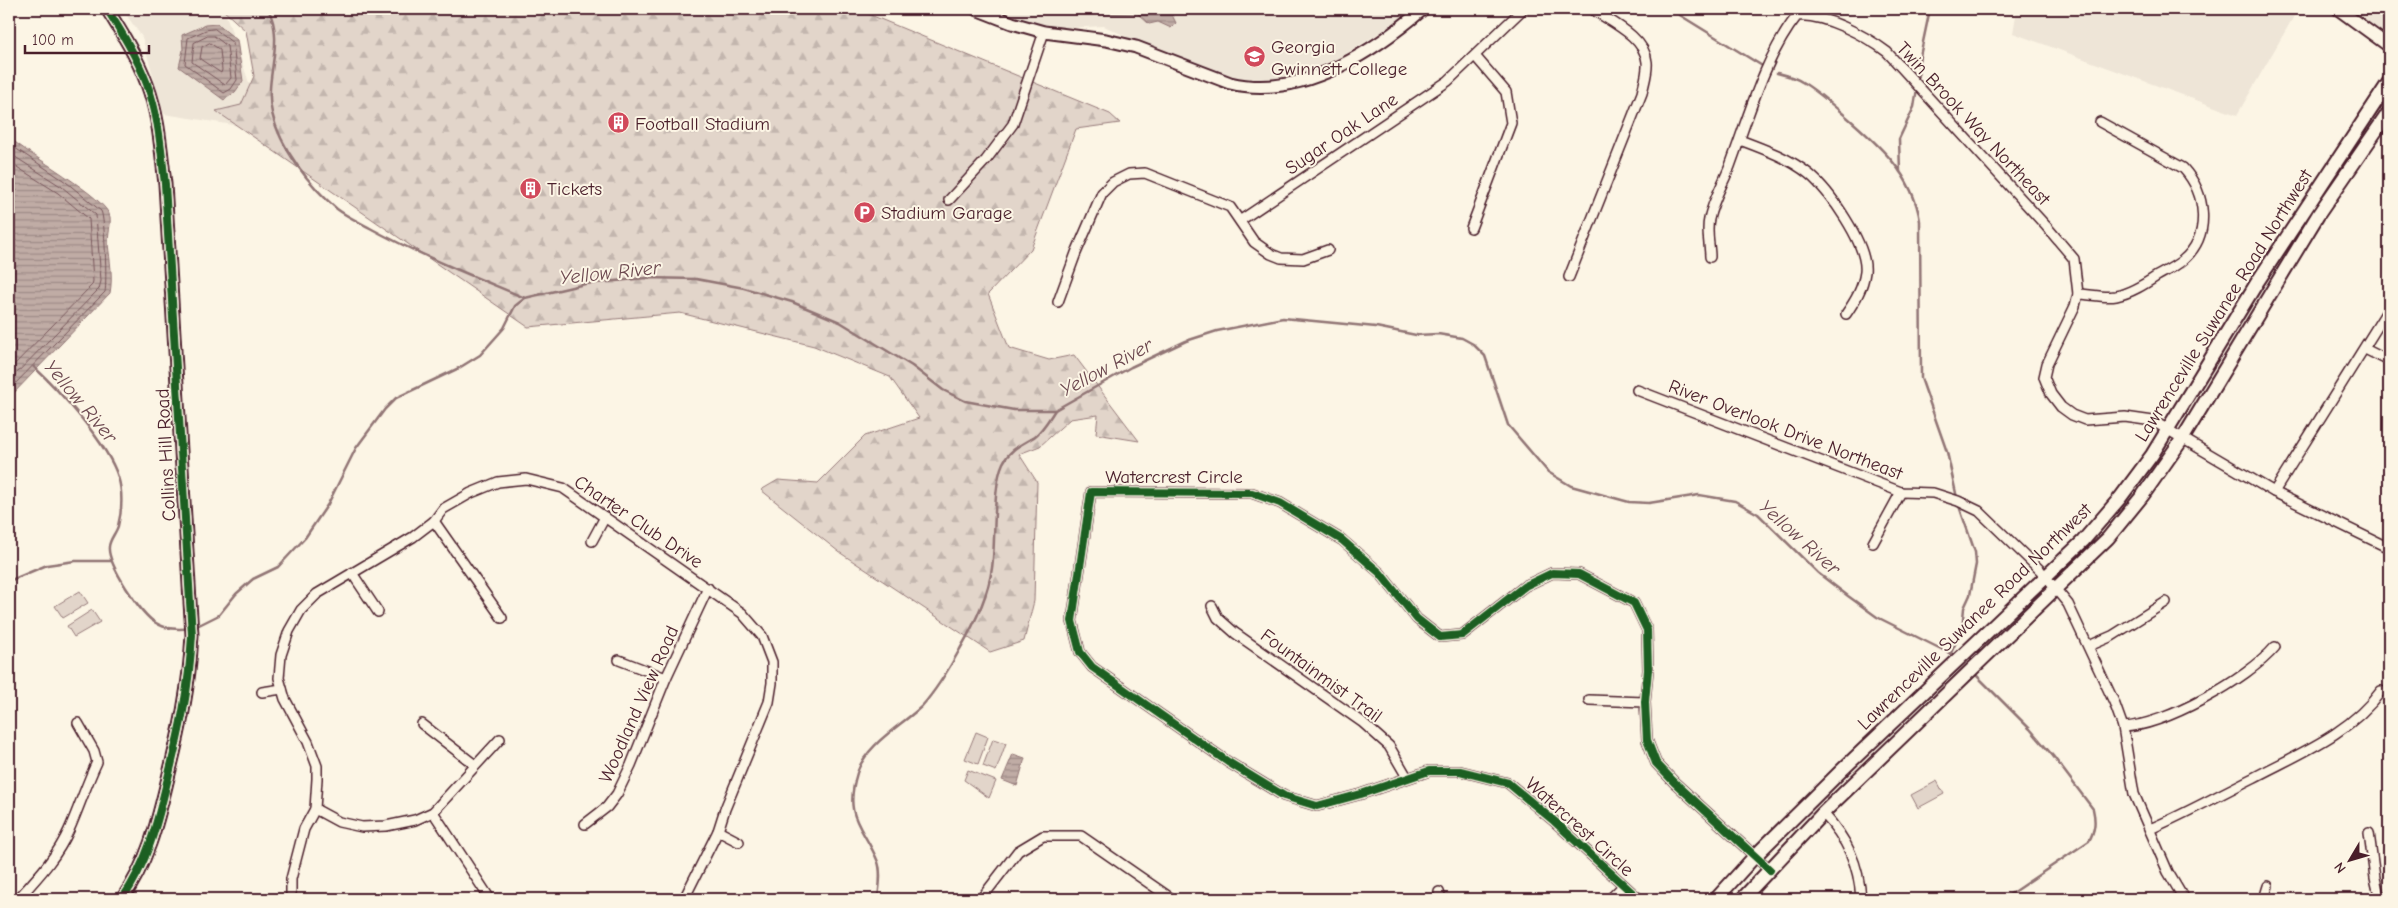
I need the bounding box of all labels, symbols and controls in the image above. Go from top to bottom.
scale bar [25,22,149,54]
text: 100 m [32,31,74,49]
place label: Georgia Gwinnett College [1271,36,1407,80]
street label: Twin Brook Way Northeast [1892,37,2055,210]
school or university icon: Georgia Gwinnett College [1243,45,1267,69]
street label: Sugar Oak Lane [1281,88,1402,179]
building icon: Football Stadium [607,111,631,135]
place label: Football Stadium [635,113,770,135]
street label: Lawrenceville Suwanee Road Northwest [2131,165,2317,446]
building icon: Tickets [519,176,543,200]
place label: Tickets [547,178,602,200]
parking icon: Stadium Garage [853,200,877,224]
place label: Stadium Garage [881,202,1012,224]
water label: Yellow River [558,256,663,289]
water label: Yellow River [1056,333,1157,401]
water label: Yellow River [39,355,123,448]
street label: River Overlook Drive Northeast [1666,375,1906,485]
street label: Collins Hill Road [152,388,180,522]
street label: Watercrest Circle [1105,466,1243,488]
street label: Charter Club Drive [570,471,707,573]
water label: Yellow River [1754,495,1846,581]
street label: Lawrenceville Suwanee Road Northwest [1853,498,2097,735]
street label: Woodland View Road [594,622,683,786]
street label: Fountainmist Trail [1256,624,1386,727]
street label: Watercrest Circle [1521,772,1638,881]
north arrow [2326,836,2376,886]
text: N [2331,859,2350,877]

